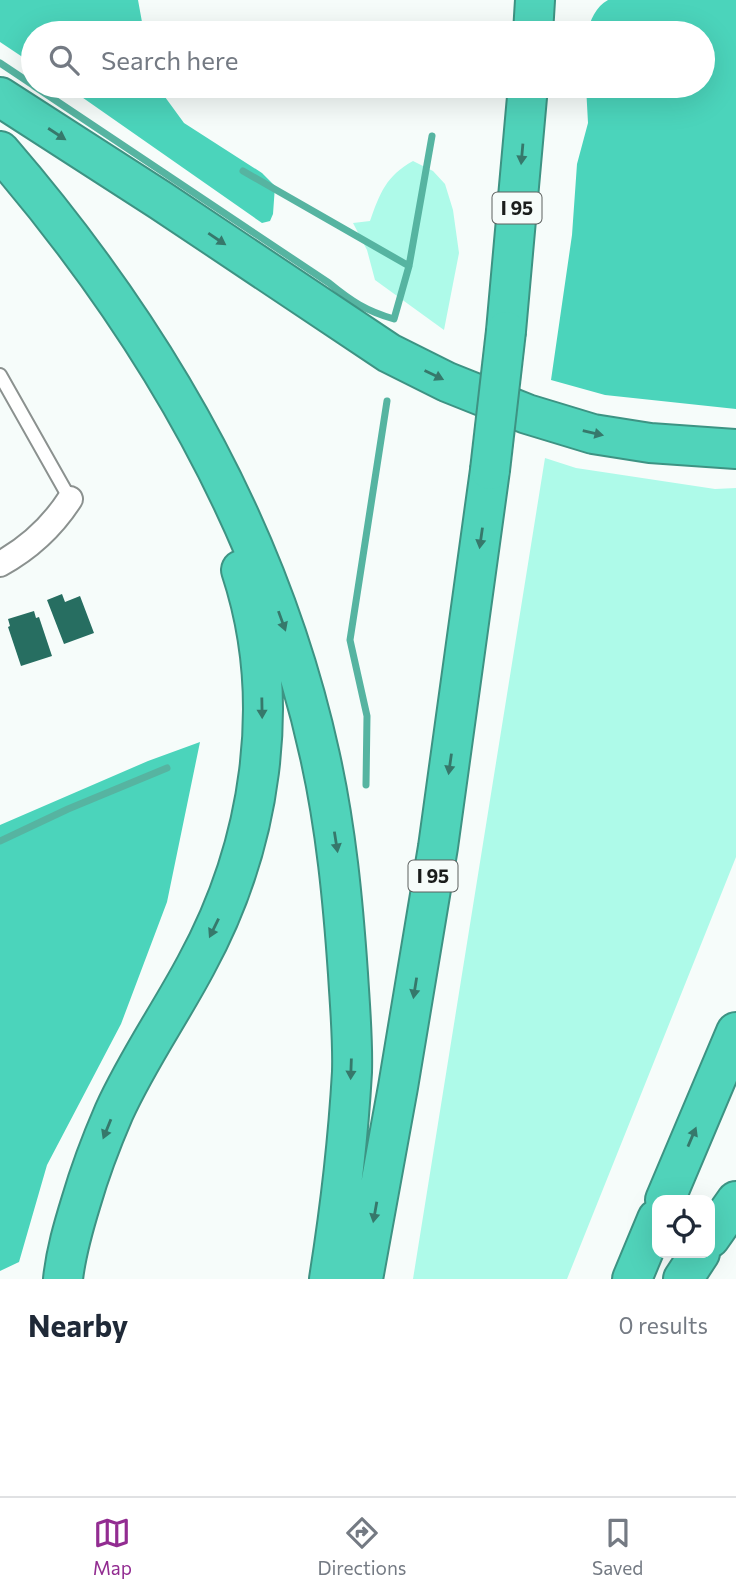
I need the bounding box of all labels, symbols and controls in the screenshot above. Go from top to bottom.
search box [21,21,715,98]
icon: search [45,41,83,79]
text: Search here [101,44,239,75]
one-way arrow [48,127,67,140]
one-way arrow [516,143,527,165]
road number: I 95 [492,192,542,224]
one-way arrow [208,232,226,246]
one-way arrow [424,370,444,381]
one-way arrow [582,428,604,439]
one-way arrow [475,527,486,549]
one-way arrow [277,611,288,632]
one-way arrow [256,697,268,719]
one-way arrow [444,753,455,775]
one-way arrow [331,831,342,853]
road number: I 95 [408,860,458,891]
one-way arrow [209,918,220,938]
one-way arrow [409,977,420,999]
one-way arrow [346,1058,357,1080]
one-way arrow [101,1118,112,1139]
one-way arrow [686,1127,697,1148]
map controls [652,1195,715,1258]
button: locate [652,1195,715,1258]
one-way arrow [369,1201,380,1223]
text: Nearby [28,1306,128,1343]
text: 0 results [619,1311,708,1339]
tab: Map [93,1514,132,1579]
tab: Directions [317,1514,407,1579]
tab: Saved [592,1514,643,1579]

